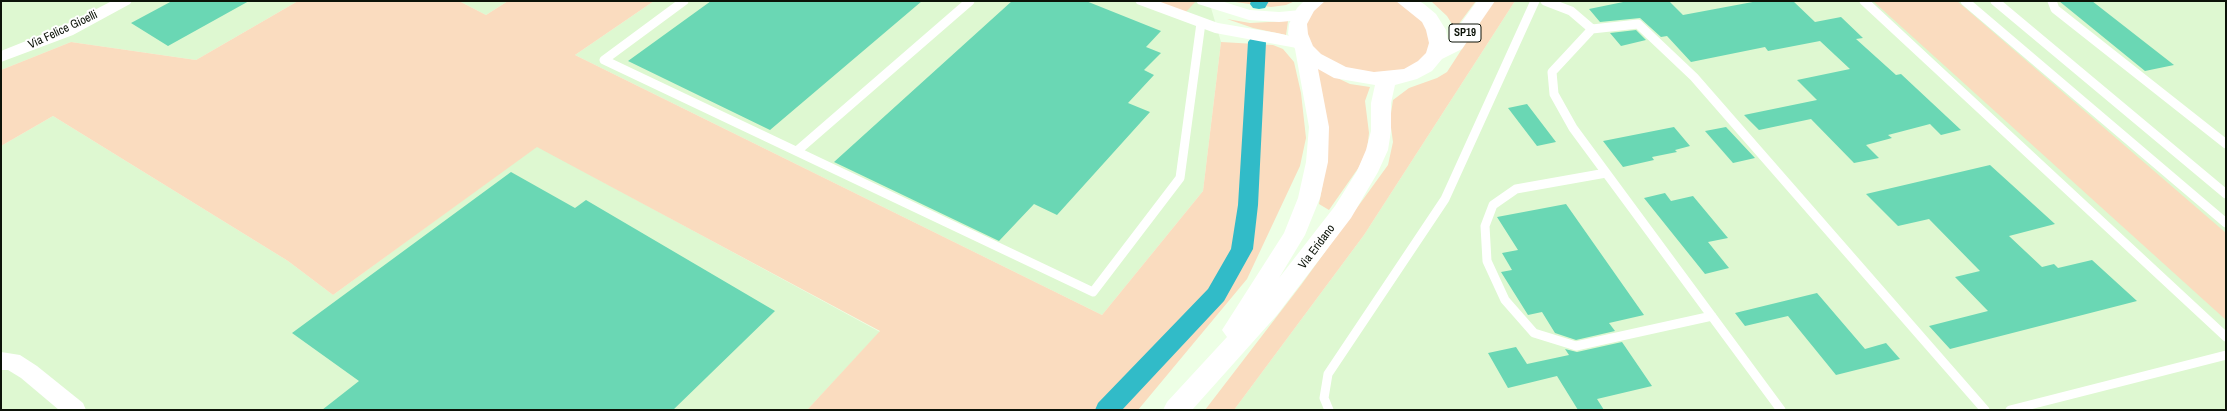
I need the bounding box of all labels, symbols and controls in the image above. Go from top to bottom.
street label: Via Felice Gioelli [26,8,100,52]
road number: SP19 [1449,24,1481,42]
street label: Via Eridano [1296,222,1338,272]

